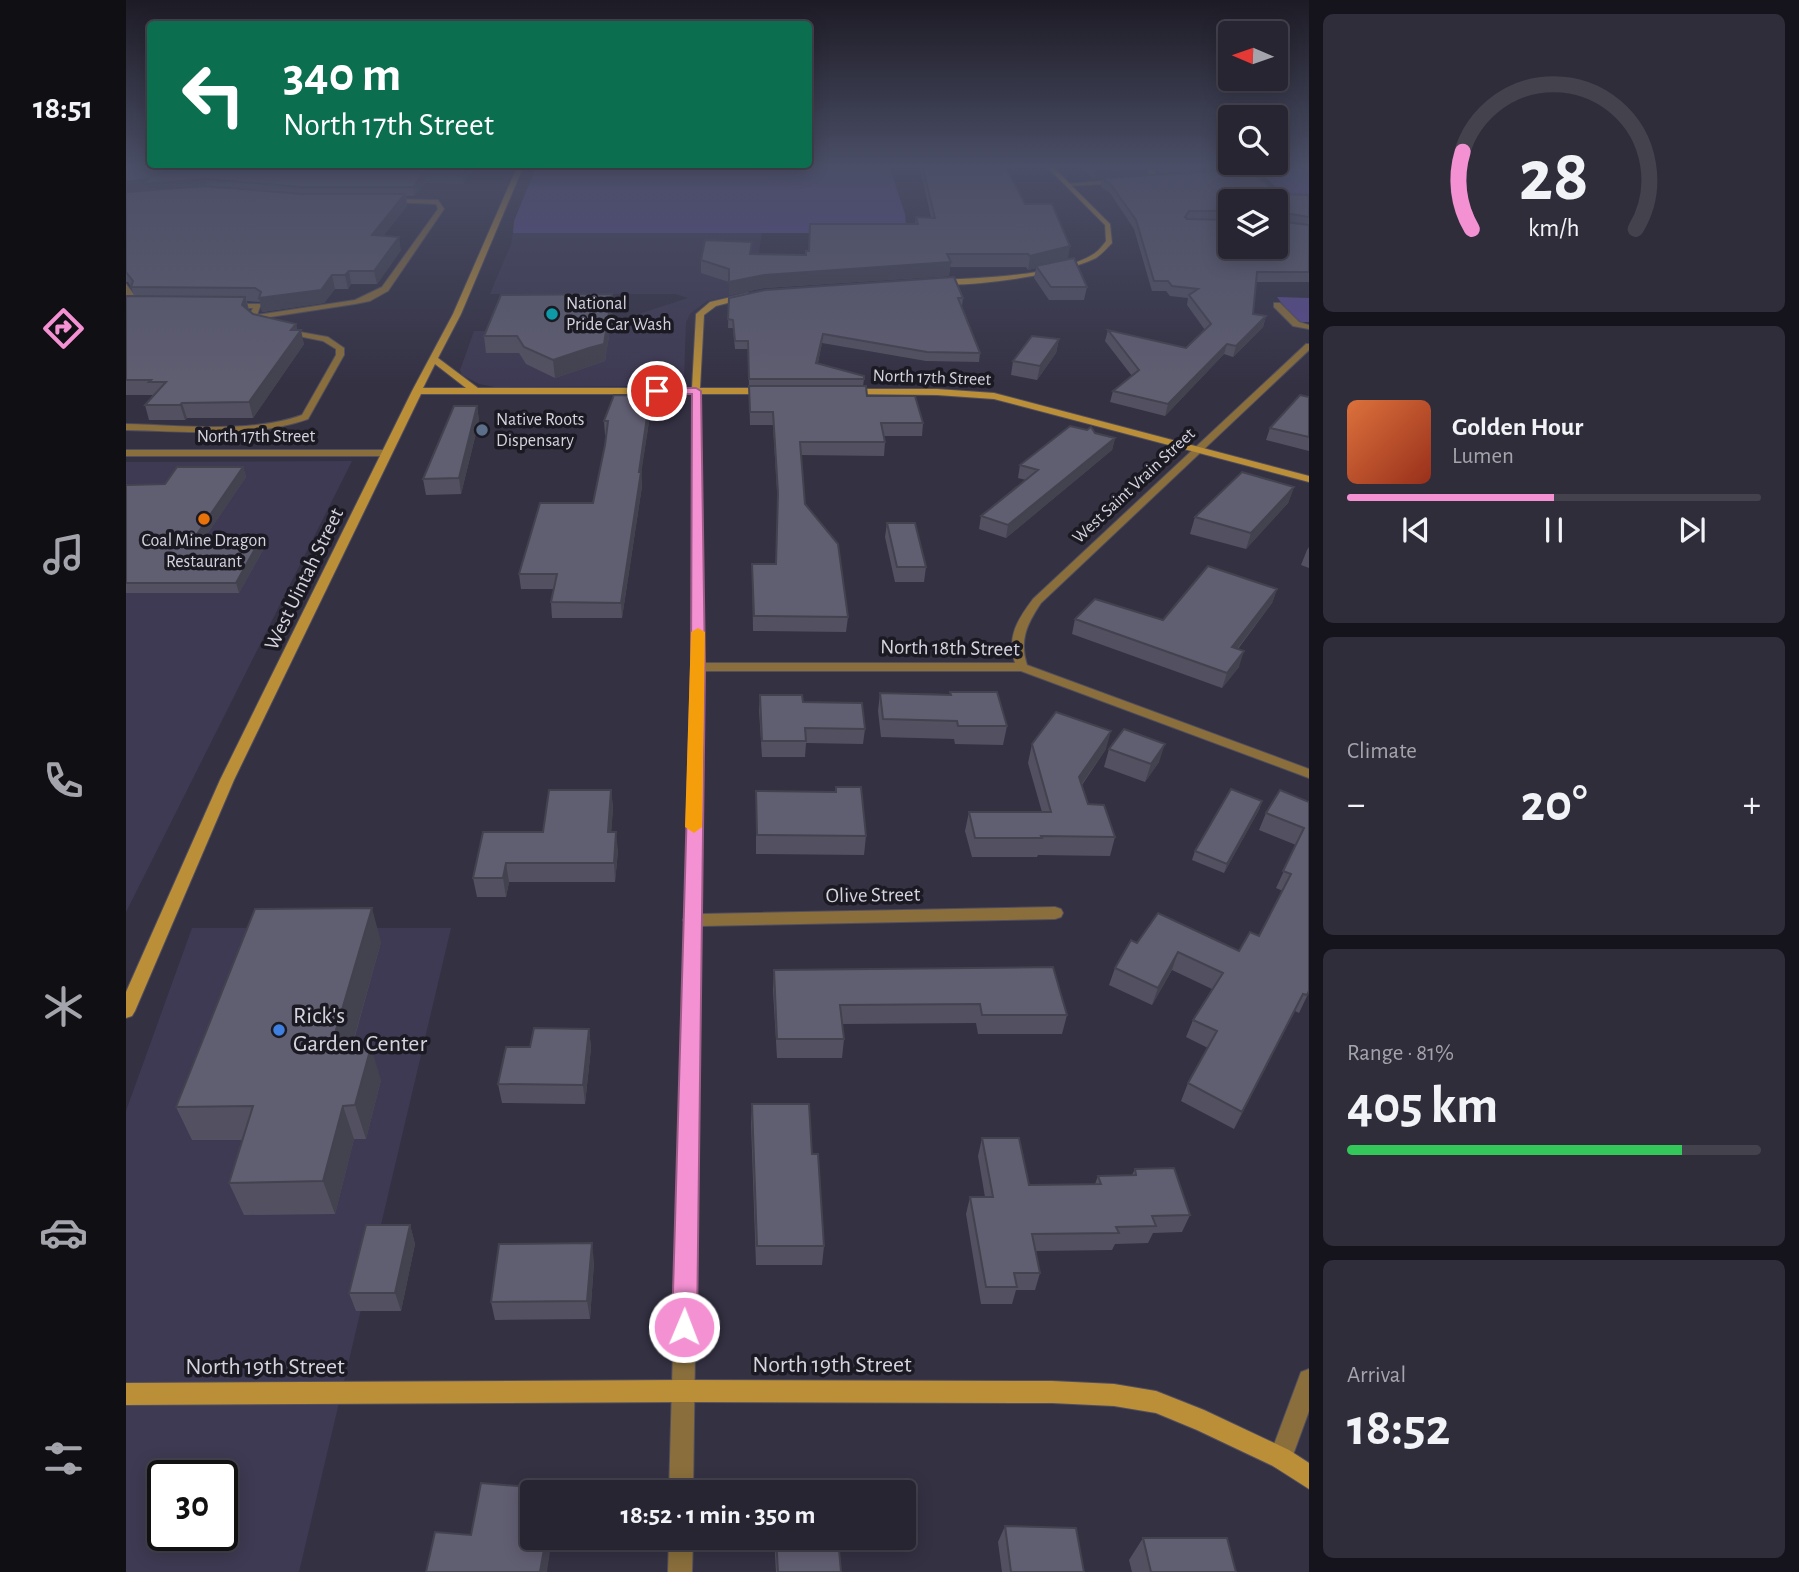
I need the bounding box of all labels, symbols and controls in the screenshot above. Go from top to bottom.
north arrow [1218,21,1288,91]
map controls [1218,21,1288,259]
icon: left [168,49,259,140]
text: 340 m [283,51,401,100]
text: 18:51 [33,92,93,124]
button: search [1218,105,1288,175]
text: North 17th Street [283,109,494,141]
text: 28 [1519,141,1589,214]
button: layers [1218,189,1288,259]
text: km/h [1528,216,1580,241]
place label: National Pride Car Wash [566,295,672,334]
icon: directions [39,304,88,353]
marker: National Pride Car Wash [544,306,560,322]
pin [627,361,687,421]
street label: North 17th Street [872,367,992,389]
icon: arrive [638,372,676,410]
place label: Native Roots Dispensary [496,411,584,450]
text: Golden Hour [1452,414,1583,440]
marker: Native Roots Dispensary [474,422,490,438]
street label: West Saint Vrain Street [1069,425,1199,547]
street label: North 17th Street [197,428,316,446]
text: Lumen [1452,445,1514,468]
street label: West Uintah Street [261,505,347,653]
marker: Coal Mine Dragon Restaurant [196,511,212,527]
icon: previous [1397,511,1435,549]
icon: pause [1535,511,1573,549]
icon: next [1673,511,1711,549]
icon: music [39,530,88,579]
place label: Coal Mine Dragon Restaurant [142,532,266,571]
street label: North 18th Street [880,636,1020,660]
text: Climate [1347,740,1417,763]
icon: phone [39,756,88,805]
text: 20° [1521,778,1587,830]
text: − [1347,786,1365,824]
text: + [1743,786,1761,824]
street label: Olive Street [825,884,921,906]
icon: climate [39,982,88,1031]
place label: Rick's Garden Center [293,1004,427,1056]
marker: Rick's Garden Center [271,1022,287,1038]
text: Range · 81% [1347,1042,1454,1065]
text: 405 km [1347,1080,1498,1132]
icon: car [39,1208,88,1257]
position arrow [647,1290,721,1364]
street label: North 19th Street [752,1353,912,1377]
street label: North 19th Street [185,1355,345,1379]
text: Arrival [1347,1364,1406,1387]
text: 18:52 [1347,1402,1450,1454]
icon: filters [39,1434,88,1483]
speed limit sign: 30 [147,1460,238,1551]
text: 18:52 · 1 min · 350 m [621,1502,815,1528]

